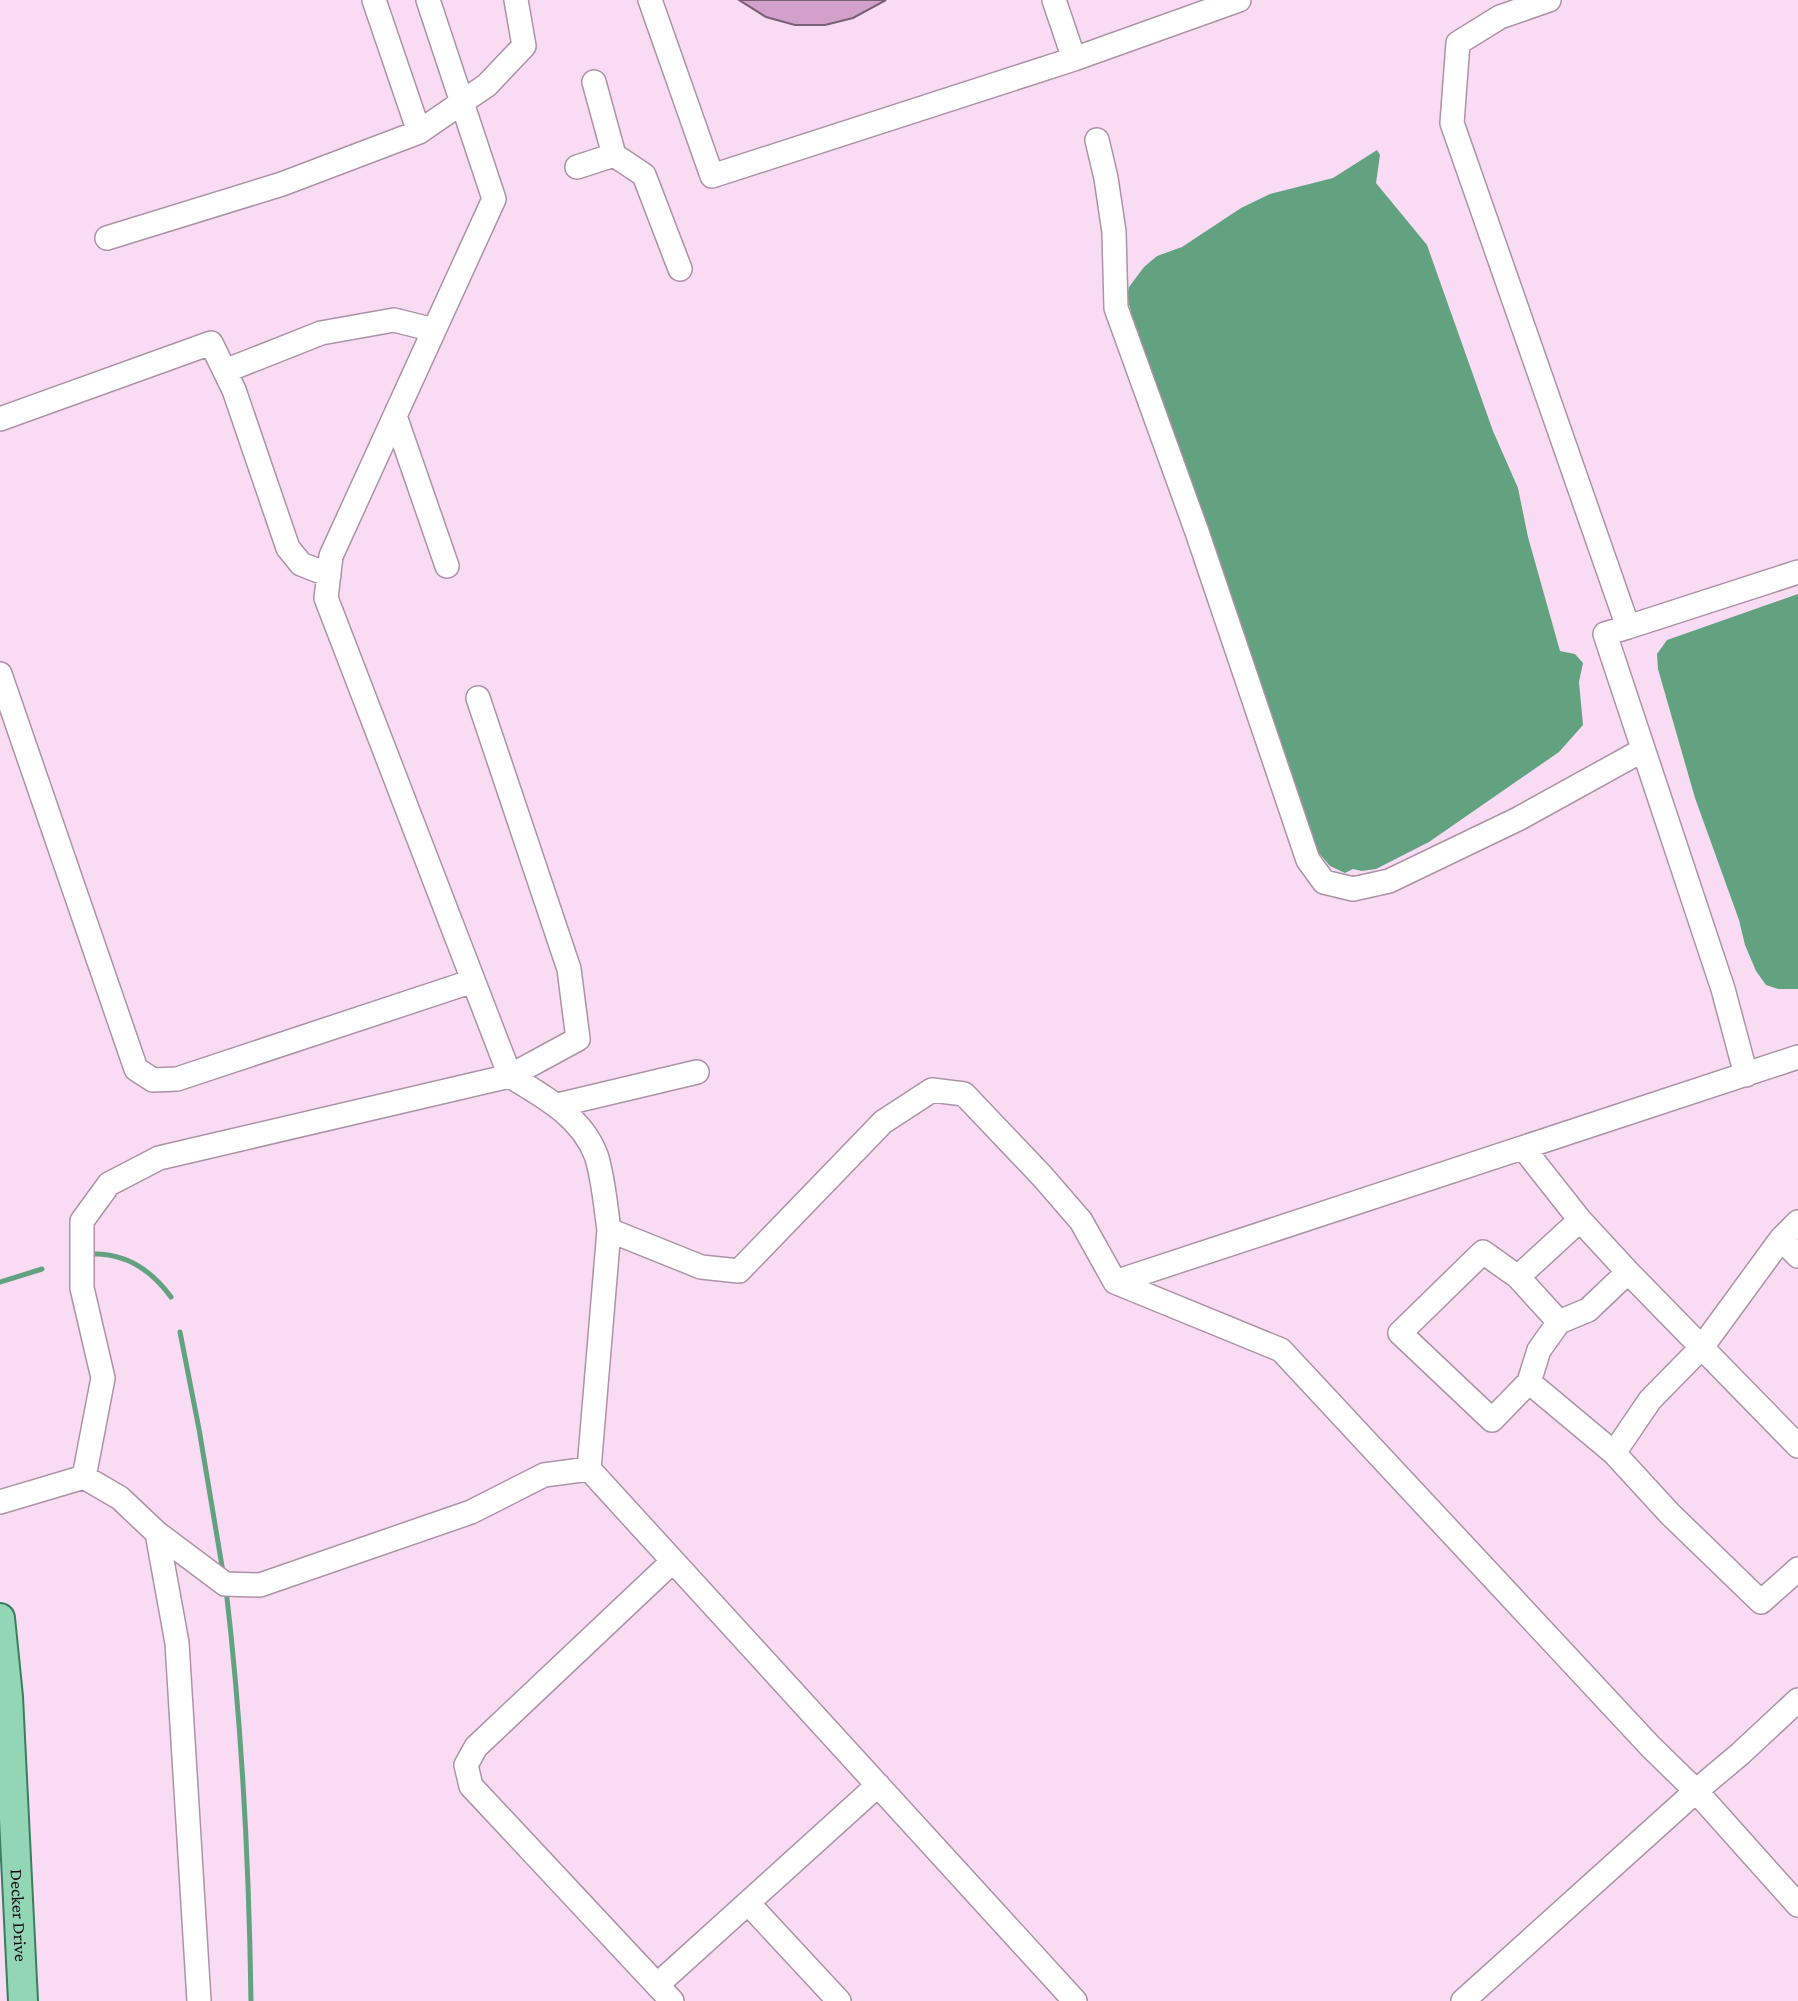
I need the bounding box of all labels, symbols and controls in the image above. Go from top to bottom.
street label: Decker Drive [7,1869,31,1962]

